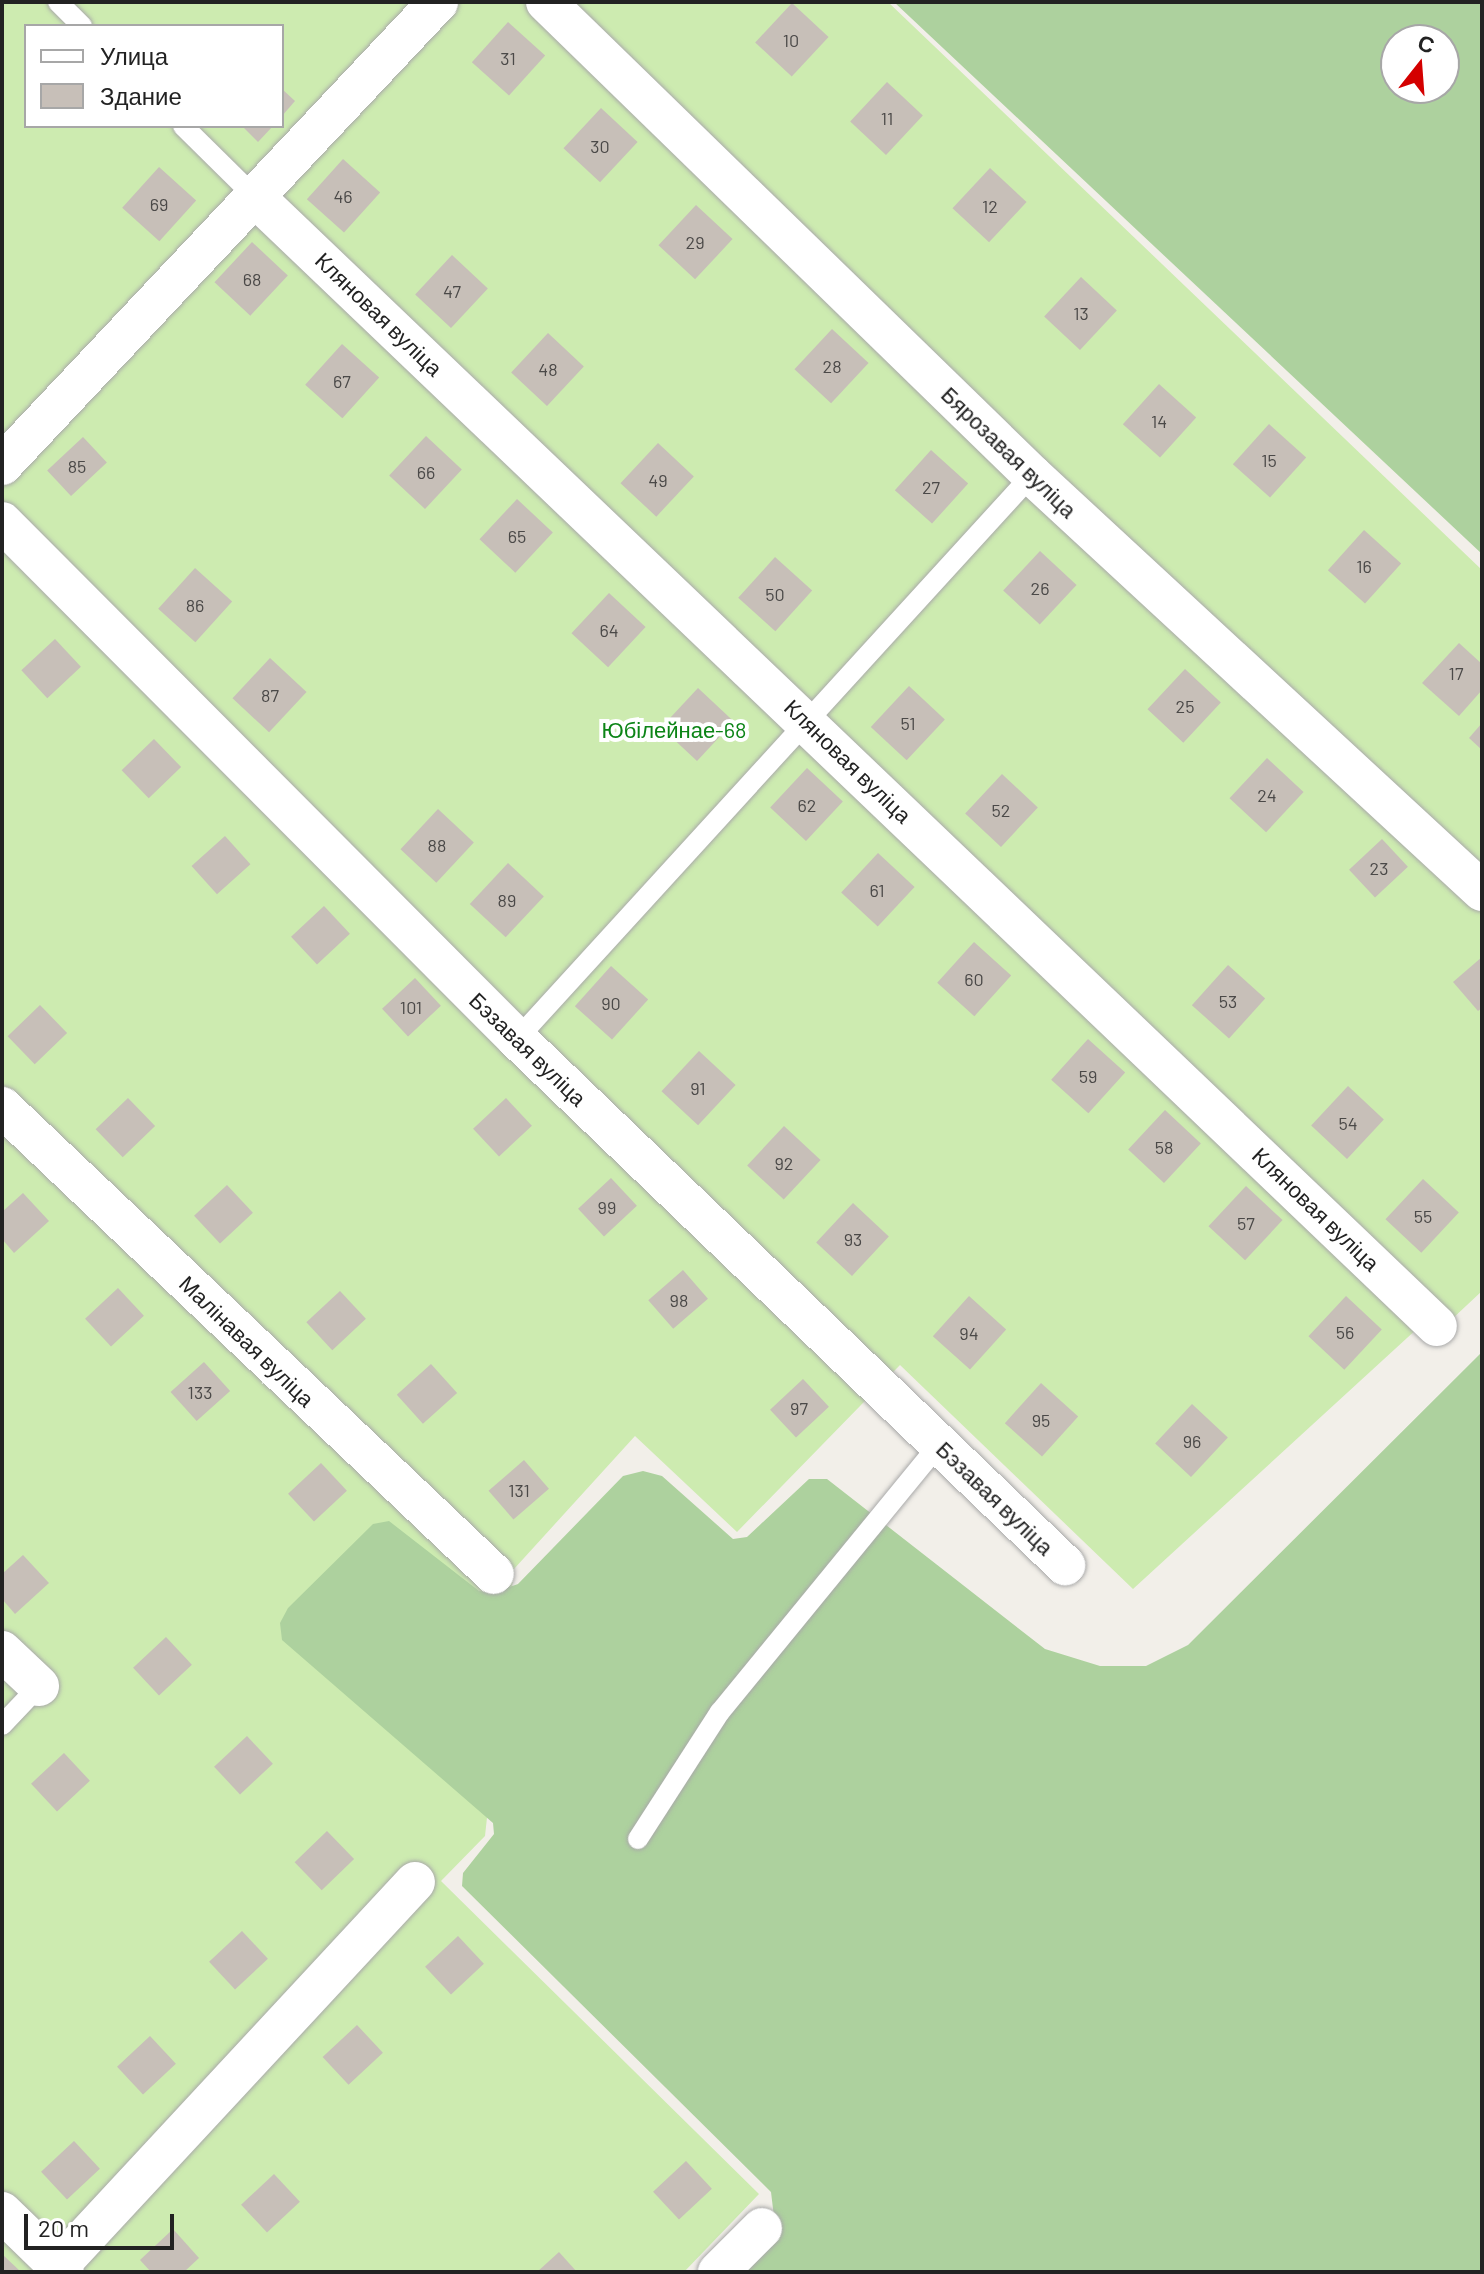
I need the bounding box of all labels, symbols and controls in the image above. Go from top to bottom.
legend [24,24,284,128]
north arrow [1380,24,1460,104]
text: С [1415,28,1438,58]
house number: 10 [783,29,799,51]
text: Улица [100,41,168,70]
house number: 31 [500,47,516,69]
text: Здание [100,81,182,110]
house number: 11 [881,107,893,129]
house number: 30 [590,135,610,157]
house number: 46 [333,185,353,207]
house number: 69 [150,193,168,215]
house number: 12 [982,195,998,217]
house number: 29 [685,231,705,253]
street label: Кляновая вуліца [310,247,448,381]
house number: 68 [243,268,261,290]
house number: 47 [443,280,461,302]
house number: 13 [1073,302,1089,324]
house number: 28 [822,355,842,377]
house number: 48 [538,358,558,380]
house number: 67 [333,370,351,392]
street label: Бярозавая вуліца [936,381,1082,523]
house number: 14 [1151,410,1167,432]
house number: 15 [1261,449,1277,471]
house number: 85 [68,455,86,477]
house number: 66 [417,461,435,483]
house number: 49 [648,469,668,491]
house number: 27 [922,476,940,498]
house number: 65 [508,525,526,547]
house number: 16 [1356,555,1372,577]
house number: 26 [1031,577,1049,599]
house number: 50 [765,583,785,605]
house number: 86 [186,594,204,616]
house number: 64 [599,619,619,641]
house number: 17 [1449,662,1463,684]
house number: 87 [261,684,279,706]
street label: Кляновая вуліца [779,694,917,828]
house number: 25 [1176,695,1194,717]
house number: 51 [900,712,916,734]
park label: Юбілейнае-68 [601,717,747,743]
house number: 24 [1257,784,1277,806]
house number: 62 [798,794,816,816]
house number: 52 [992,799,1010,821]
house number: 88 [428,834,446,856]
house number: 23 [1370,857,1388,879]
house number: 61 [869,879,885,901]
house number: 89 [498,889,516,911]
house number: 60 [964,968,984,990]
street label: Бэзавая вуліца [464,987,592,1111]
house number: 53 [1219,990,1237,1012]
house number: 90 [601,992,621,1014]
house number: 101 [400,996,422,1018]
house number: 59 [1079,1065,1097,1087]
house number: 91 [690,1077,706,1099]
house number: 54 [1338,1112,1358,1134]
house number: 58 [1155,1136,1173,1158]
street label: Кляновая вуліца [1247,1142,1385,1276]
house number: 92 [774,1152,794,1174]
house number: 99 [598,1196,616,1218]
house number: 55 [1414,1205,1432,1227]
house number: 57 [1237,1212,1255,1234]
house number: 93 [844,1228,862,1250]
street label: Малінавая вуліца [174,1270,320,1412]
house number: 98 [670,1289,688,1311]
house number: 56 [1336,1321,1354,1343]
house number: 94 [959,1322,979,1344]
house number: 133 [188,1381,212,1403]
house number: 97 [790,1397,808,1419]
house number: 95 [1032,1409,1050,1431]
house number: 96 [1183,1430,1201,1452]
street label: Бэзавая вуліца [931,1436,1059,1560]
house number: 131 [508,1479,530,1501]
scale bar [28,2198,178,2248]
text: 20 m [38,2213,89,2242]

